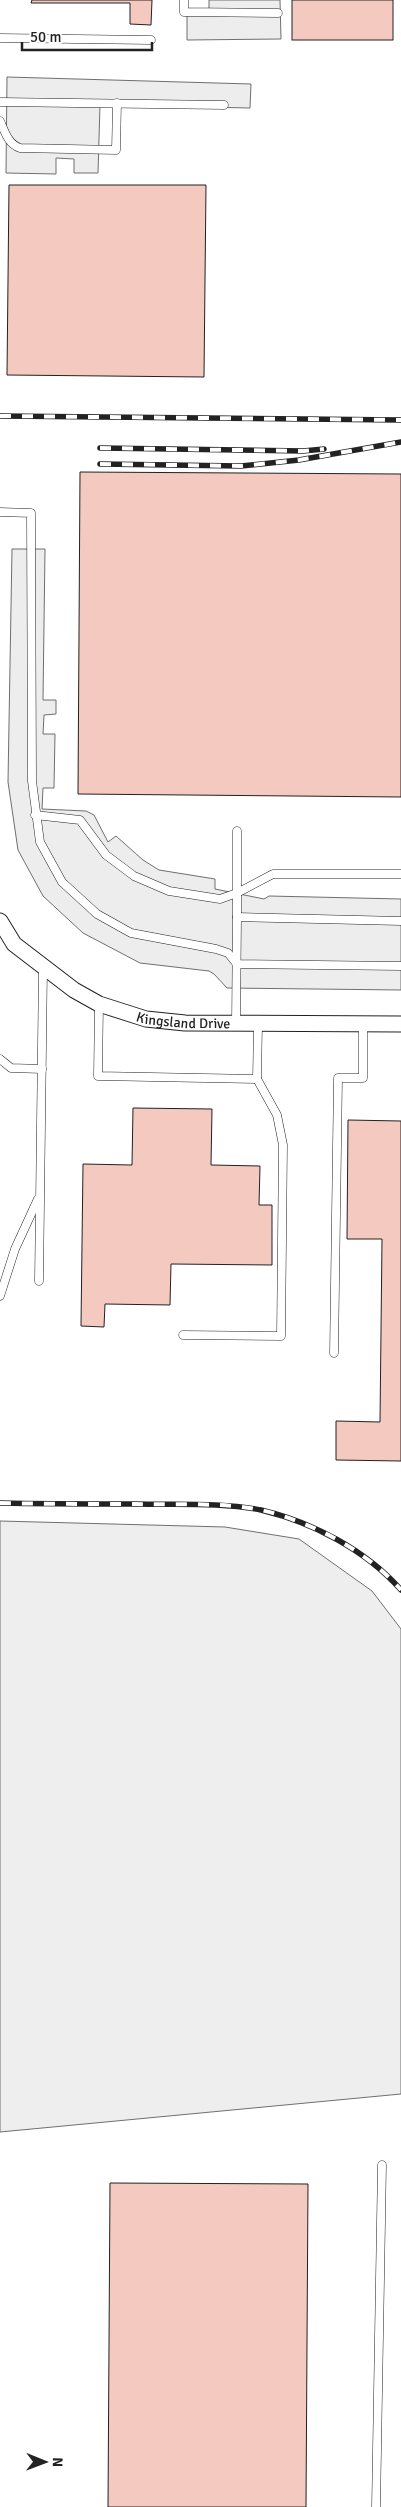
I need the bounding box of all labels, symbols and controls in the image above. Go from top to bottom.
scale bar [22,20,152,52]
text: 50 m [30,28,61,46]
street label: Kingsland Drive [134,1008,230,1032]
north arrow [20,2437,70,2487]
text: N [49,2457,66,2467]

